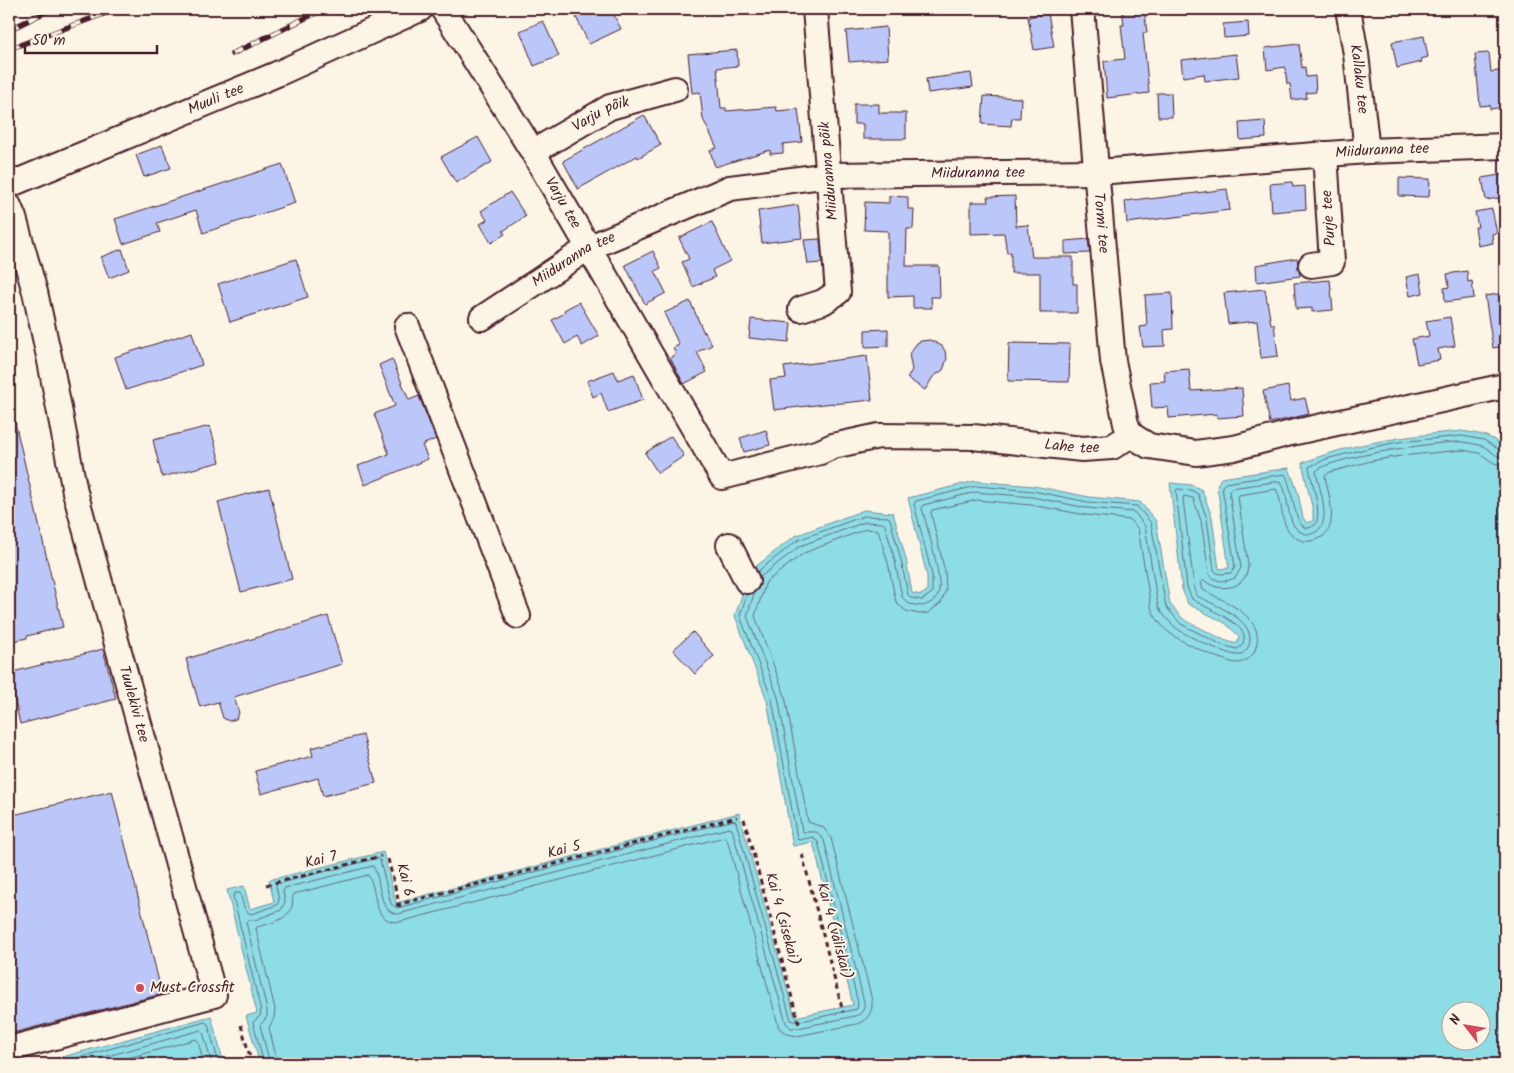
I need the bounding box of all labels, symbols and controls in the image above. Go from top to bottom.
scale bar [25,22,158,54]
text: 50 m [32,29,66,53]
street label: Kallaku tee [1342,42,1375,115]
street label: Muuli tee [184,77,248,122]
street label: Varju põik [568,90,633,139]
street label: Miiduranna põik [813,120,845,221]
street label: Miiduranna tee [1334,137,1430,165]
street label: Miiduranna tee [931,161,1025,186]
street label: Varju tee [538,173,587,234]
street label: Purje tee [1315,189,1343,247]
street label: Tormi tee [1086,192,1115,255]
street label: Miiduranna tee [527,226,620,294]
street label: Lahe tee [1043,433,1101,461]
street label: Tuulekivi tee [112,663,156,746]
street label: Kai 5 [545,834,584,866]
street label: Kai 7 [302,844,341,876]
street label: Kai 6 [389,861,421,899]
street label: Kai 4 (sisekai) [758,870,806,968]
street label: Kai 4 (väliskai) [810,880,858,982]
place label: Must Crossfit [150,976,235,1000]
marker: Must Crossfit [134,982,146,994]
north arrow [1442,1000,1492,1050]
text: N [1444,1010,1468,1029]

